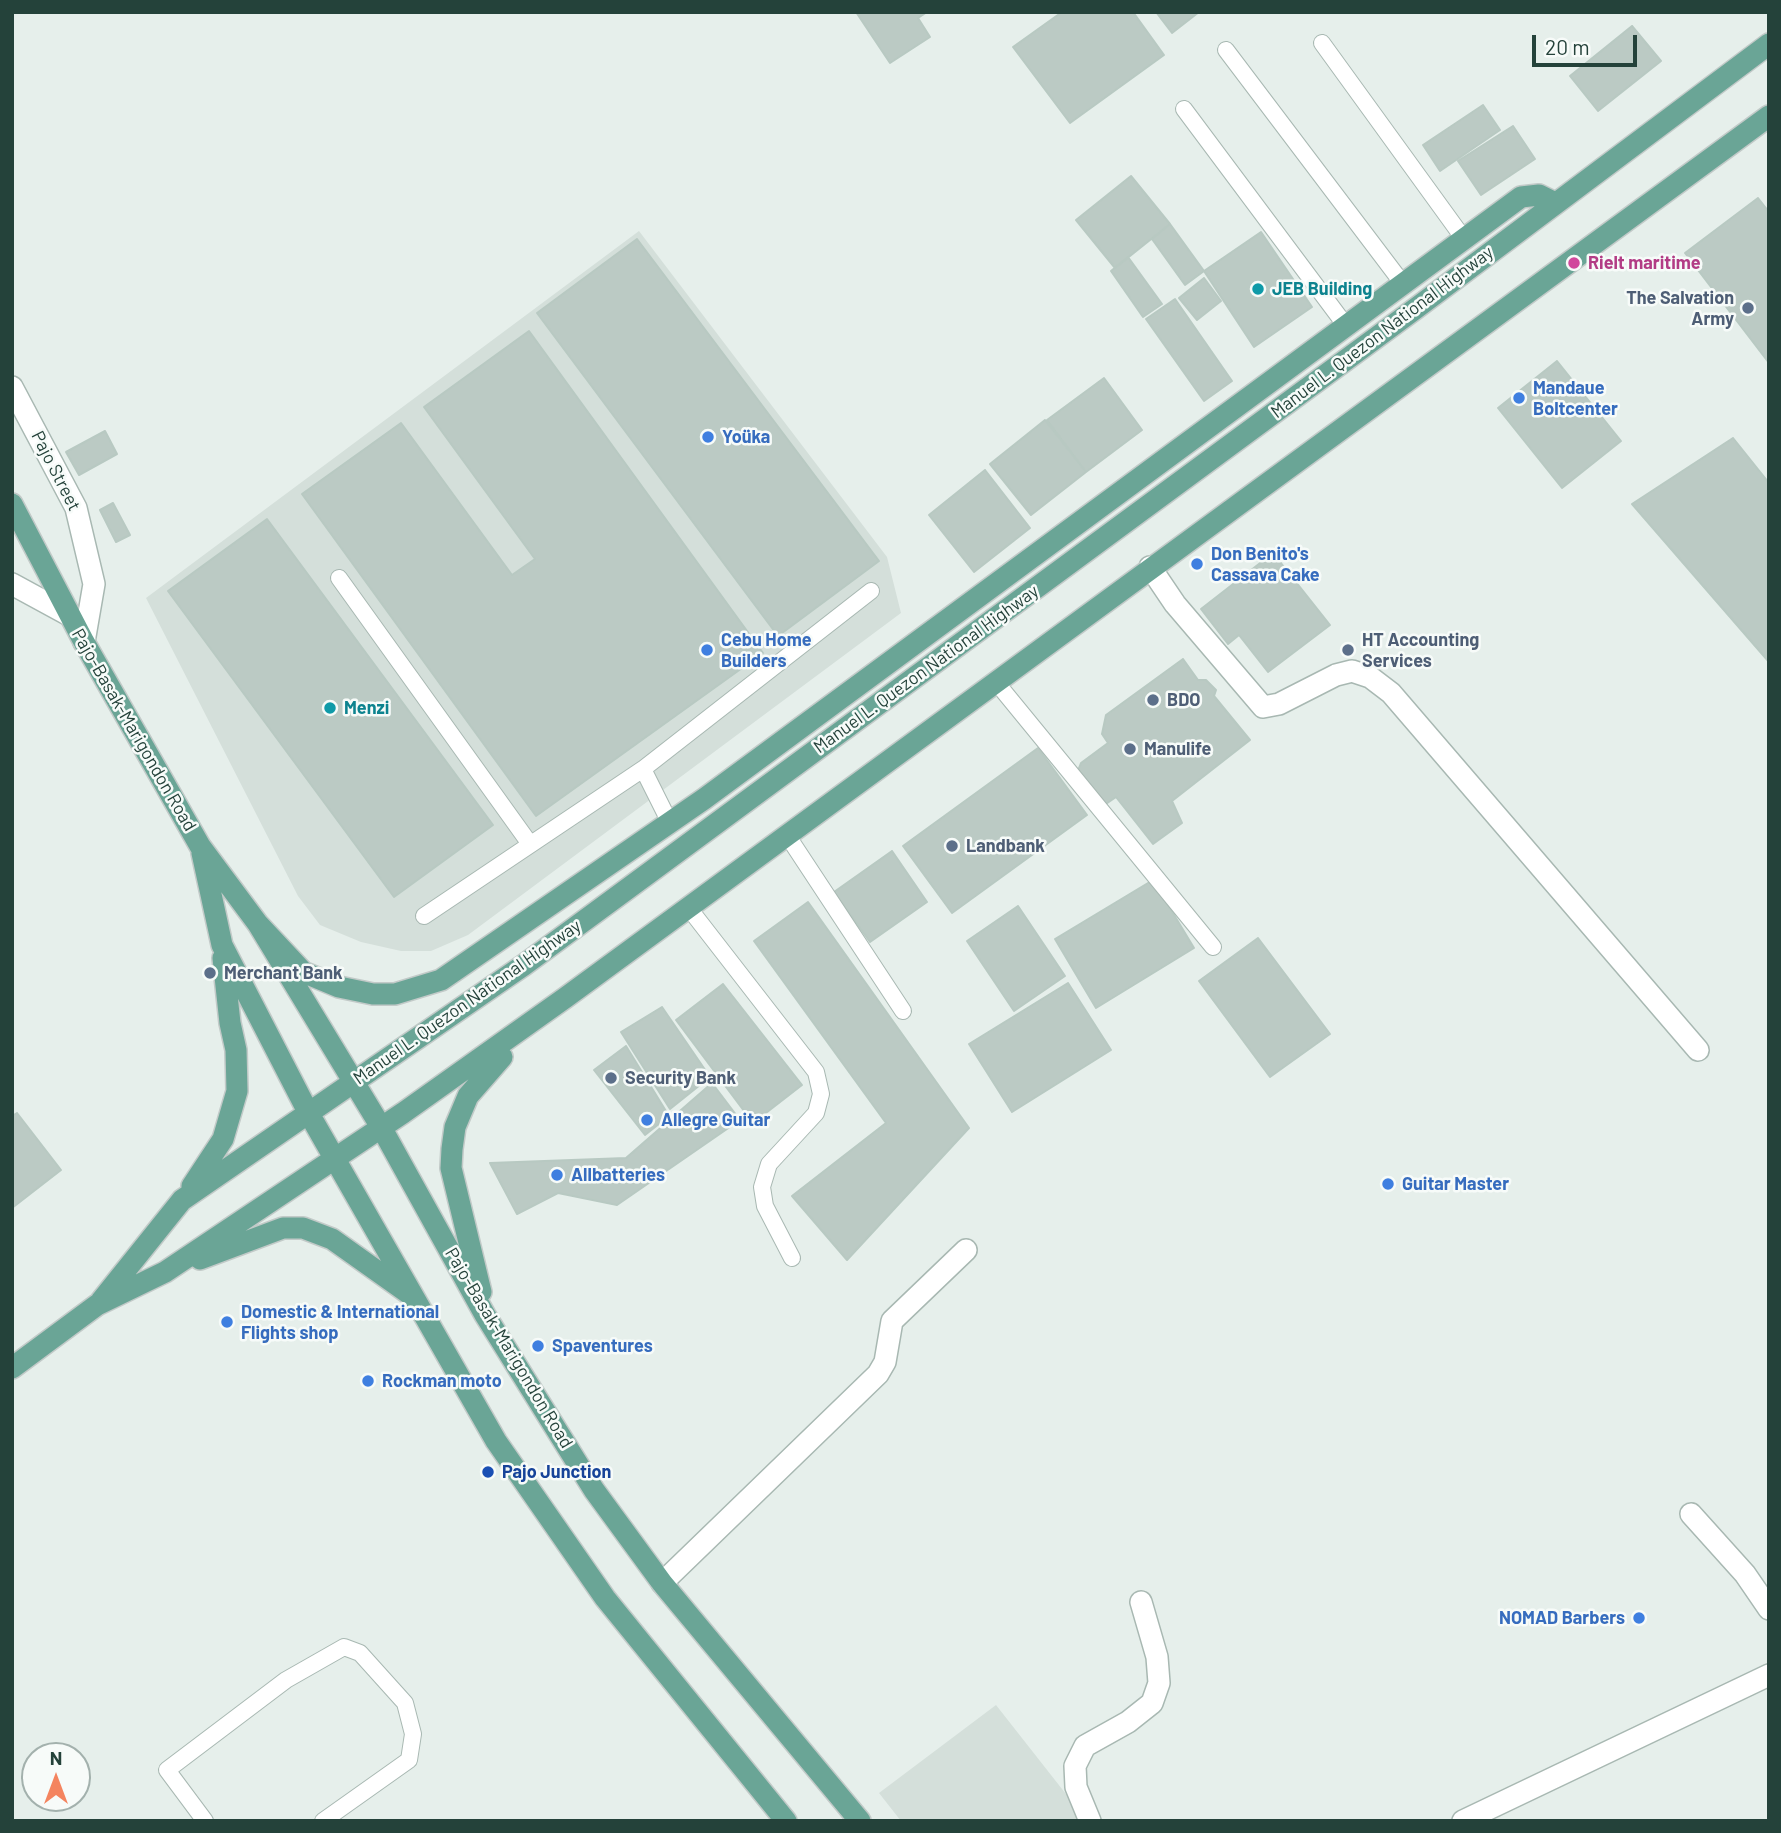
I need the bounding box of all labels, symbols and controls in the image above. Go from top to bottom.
scale bar [1536,21,1641,65]
text: 20 m [1545,34,1590,59]
street label: Manuel L. Quezon National Highway [1267,241,1497,423]
place label: Rielt maritime [1588,252,1701,274]
marker: Rielt maritime [1566,255,1582,271]
place label: JEB Building [1272,278,1372,300]
marker: JEB Building [1250,281,1266,297]
place label: The Salvation Army [1626,287,1734,330]
marker: The Salvation Army [1740,300,1756,316]
place label: Mandaue Boltcenter [1533,377,1618,420]
marker: Mandaue Boltcenter [1511,390,1527,406]
place label: Yoüka [722,426,770,448]
street label: Pajo Street [27,427,85,515]
marker: Yoüka [700,429,716,445]
place label: Don Benito's Cassava Cake [1211,543,1320,586]
marker: Don Benito's Cassava Cake [1189,556,1205,572]
street label: Manuel L. Quezon National Highway [809,580,1043,758]
street label: Pajo-Basak-Marigondon Road [67,625,201,835]
place label: Cebu Home Builders [721,629,811,672]
place label: HT Accounting Services [1362,629,1479,672]
marker: Cebu Home Builders [699,642,715,658]
marker: HT Accounting Services [1340,642,1356,658]
place label: BDO [1167,689,1200,711]
marker: BDO [1145,692,1161,708]
place label: Menzi [344,697,389,719]
marker: Menzi [322,700,338,716]
place label: Manulife [1144,738,1211,760]
marker: Manulife [1122,741,1138,757]
place label: Landbank [966,835,1045,857]
marker: Landbank [944,838,960,854]
street label: Manuel L. Quezon National Highway [349,915,585,1089]
place label: Merchant Bank [224,962,343,984]
marker: Merchant Bank [202,965,218,981]
place label: Security Bank [625,1067,736,1089]
marker: Security Bank [603,1070,619,1086]
place label: Allegre Guitar [661,1109,770,1131]
marker: Allegre Guitar [639,1112,655,1128]
place label: Allbatteries [571,1164,665,1186]
marker: Allbatteries [549,1167,565,1183]
place label: Guitar Master [1402,1173,1509,1195]
marker: Guitar Master [1380,1176,1396,1192]
street label: Pajo-Basak-Marigondon Road [440,1244,578,1452]
place label: Domestic & International Flights shop [241,1301,439,1344]
marker: Domestic & International Flights shop [219,1314,235,1330]
place label: Spaventures [552,1335,653,1357]
marker: Spaventures [530,1338,546,1354]
place label: Rockman moto [382,1370,502,1392]
marker: Rockman moto [360,1373,376,1389]
place label: Pajo Junction [502,1461,611,1483]
marker: Pajo Junction [480,1464,496,1480]
place label: NOMAD Barbers [1499,1607,1625,1629]
marker: NOMAD Barbers [1631,1610,1647,1626]
north arrow [21,1742,91,1812]
text: N [50,1746,62,1769]

